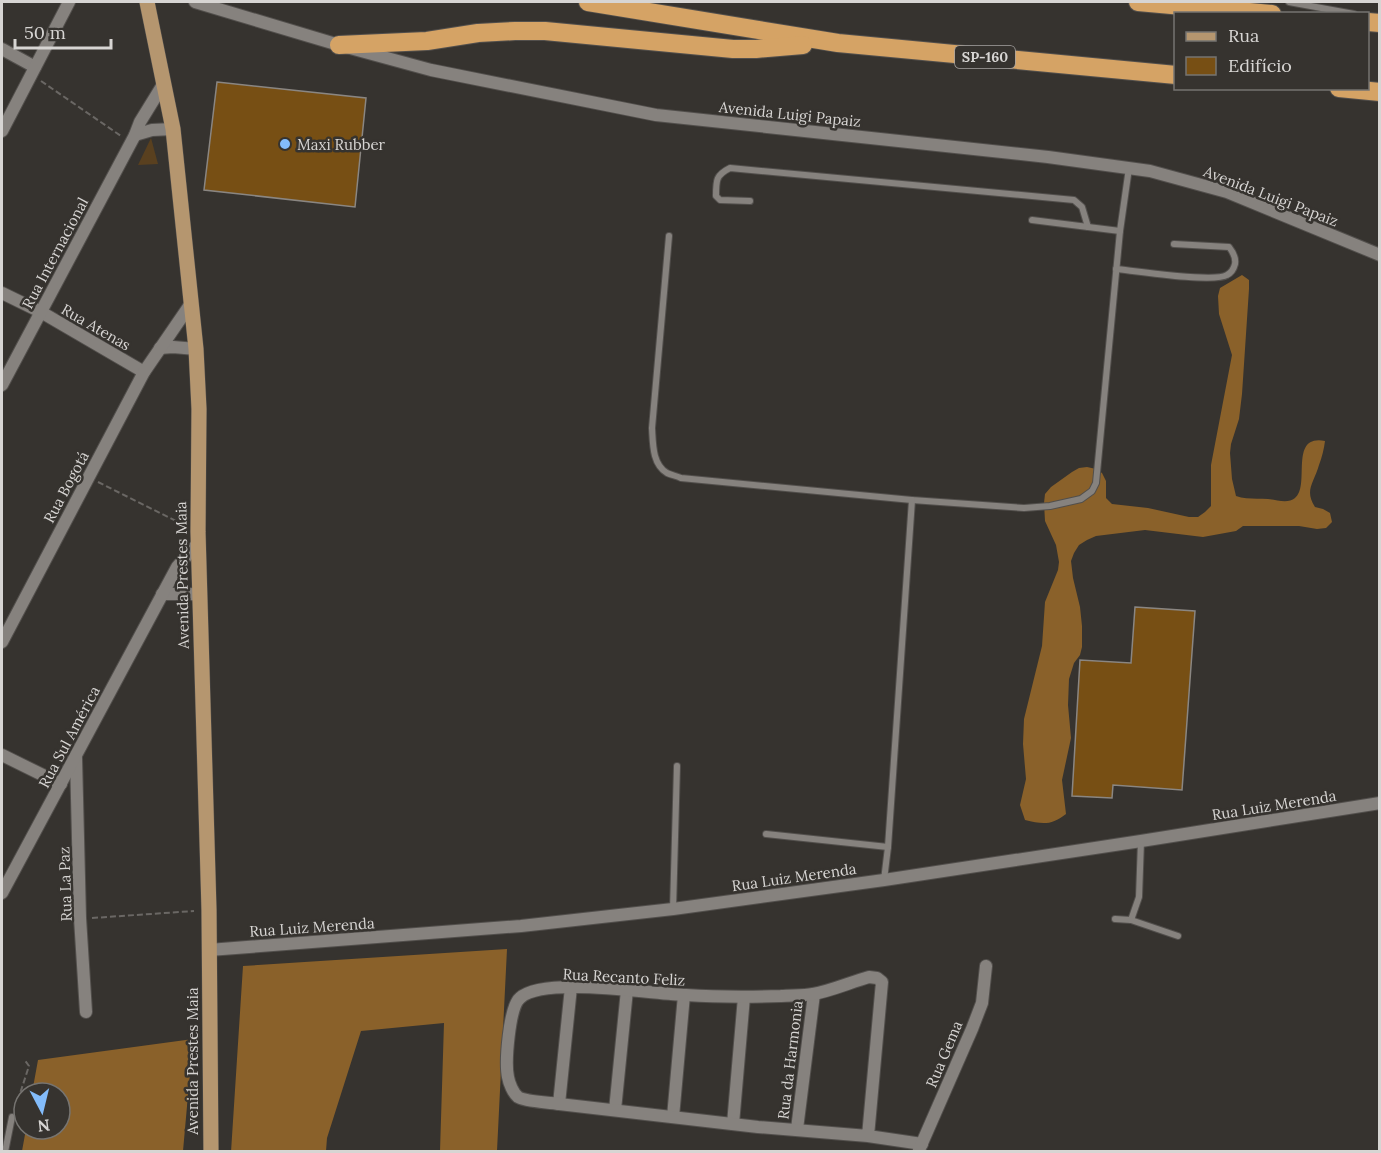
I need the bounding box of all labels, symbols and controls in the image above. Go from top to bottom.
scale bar [15,12,111,50]
legend [1174,12,1369,90]
text: 50 m [24,21,66,44]
text: Rua [1228,24,1259,47]
road number: SP-160 [955,46,1015,68]
text: Edifício [1228,54,1292,77]
street label: Avenida Luigi Papaiz [717,97,862,131]
place label: Maxi Rubber [297,135,386,154]
marker: Maxi Rubber [278,137,292,151]
street label: Avenida Luigi Papaiz [1200,161,1341,230]
street label: Rua Internacional [18,194,92,312]
street label: Rua Atenas [58,300,134,355]
street label: Rua Bogotá [39,448,93,526]
street label: Avenida Prestes Maia [171,501,193,650]
street label: Rua Sul América [34,683,104,791]
street label: Rua Luiz Merenda [1210,786,1338,824]
street label: Rua La Paz [54,846,76,922]
street label: Rua Luiz Merenda [730,859,858,895]
street label: Rua Luiz Merenda [249,913,376,941]
street label: Rua Recanto Feliz [562,964,686,990]
street label: Avenida Prestes Maia [183,987,202,1136]
street label: Rua da Harmonia [773,999,807,1121]
street label: Rua Gema [921,1017,967,1090]
north arrow [12,1081,72,1141]
text: N [36,1115,51,1137]

